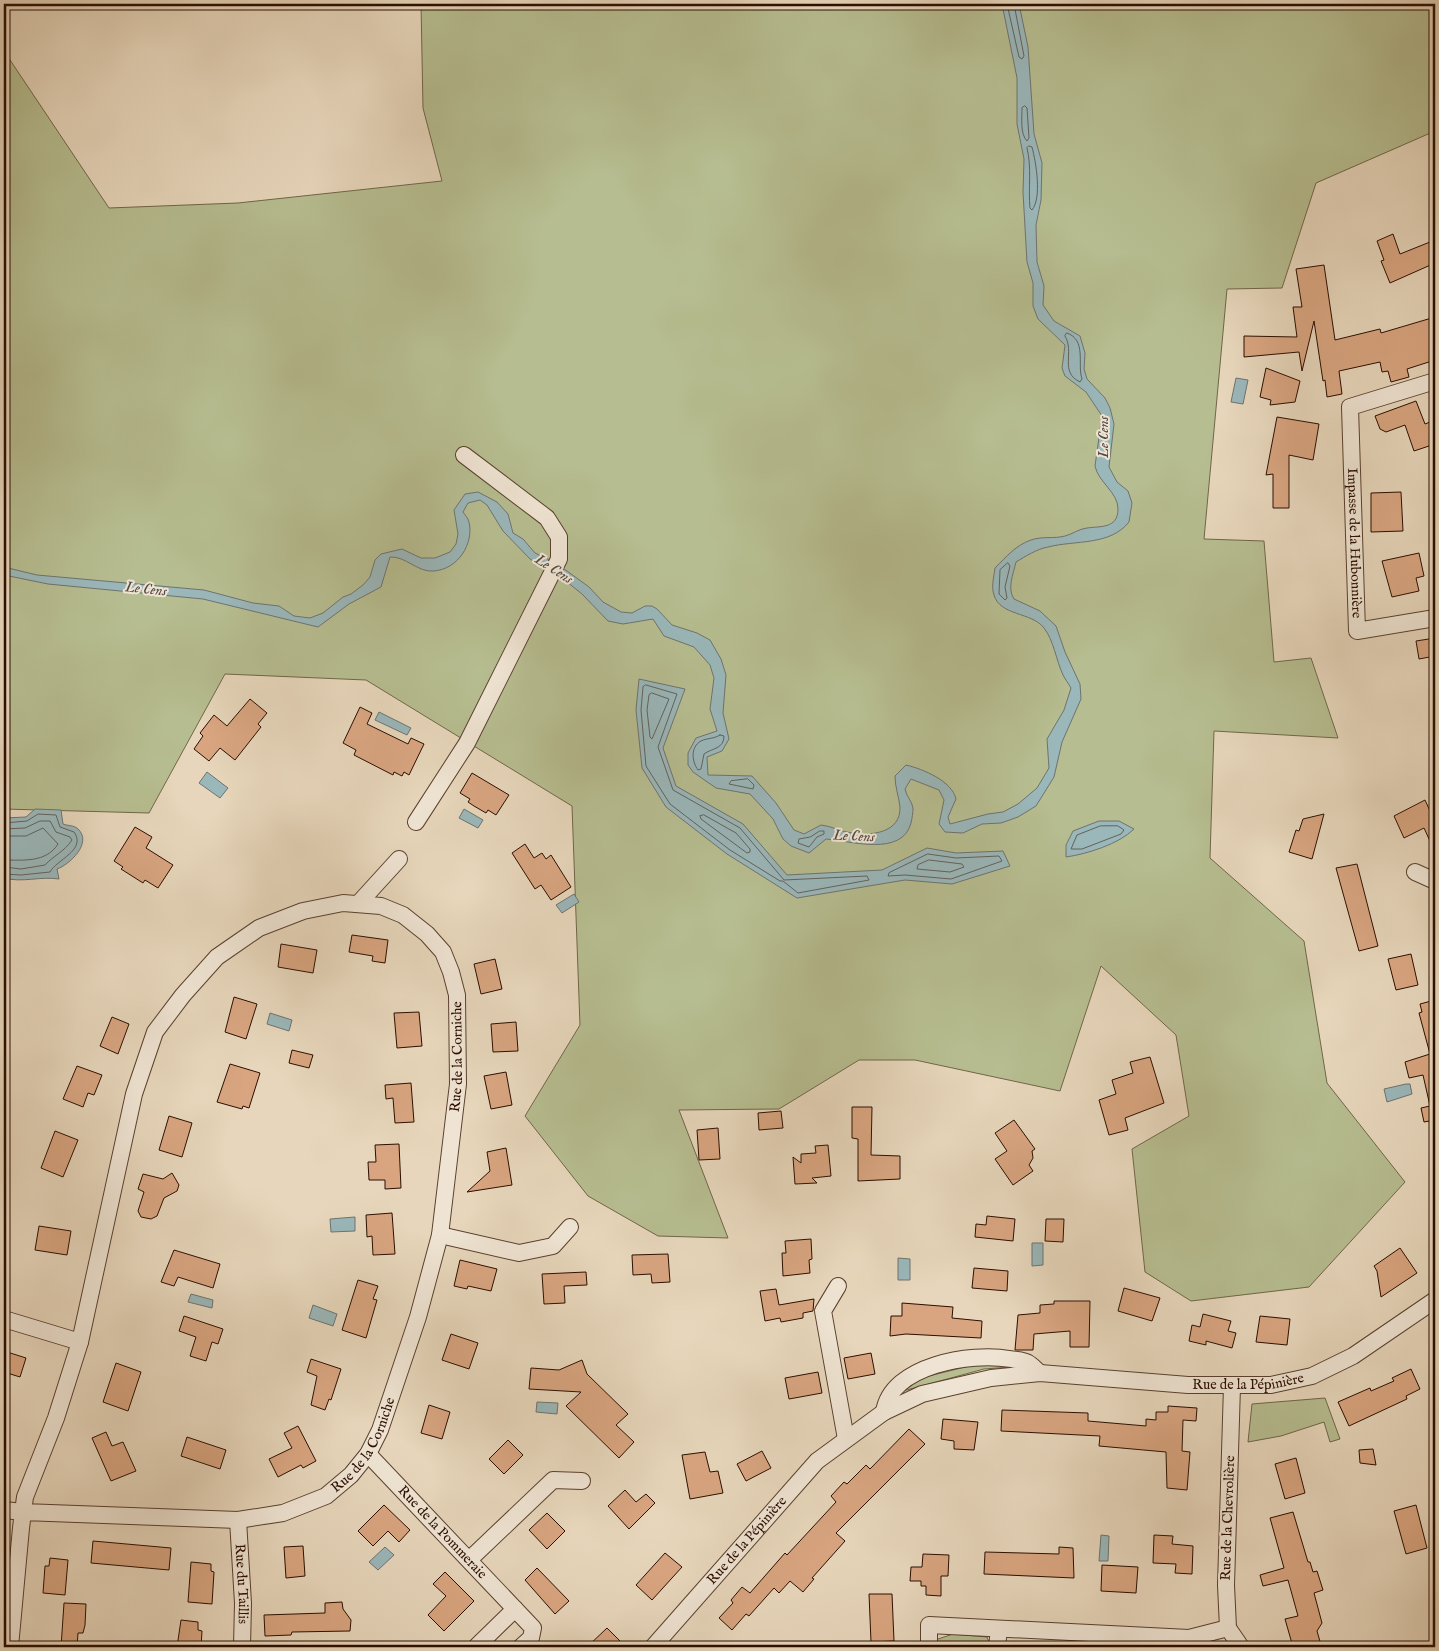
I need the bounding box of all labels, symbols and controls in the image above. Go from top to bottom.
water label: Le Cens [1094,415,1113,459]
street label: Impasse de la Hubonnière [1343,468,1366,619]
water label: Le Cens [530,549,577,589]
water label: Le Cens [123,577,168,601]
water label: Le Cens [832,825,876,847]
street label: Rue de la Corniche [446,1001,467,1113]
street label: Rue de la Pépinière [1192,1369,1306,1394]
street label: Rue de la Corniche [327,1394,400,1497]
street label: Rue de la Chevrolière [1217,1454,1239,1581]
street label: Rue de la Pommeraie [394,1482,491,1583]
street label: Rue de la Pépinière [703,1492,791,1588]
street label: Rue du Taillis [230,1543,252,1624]

